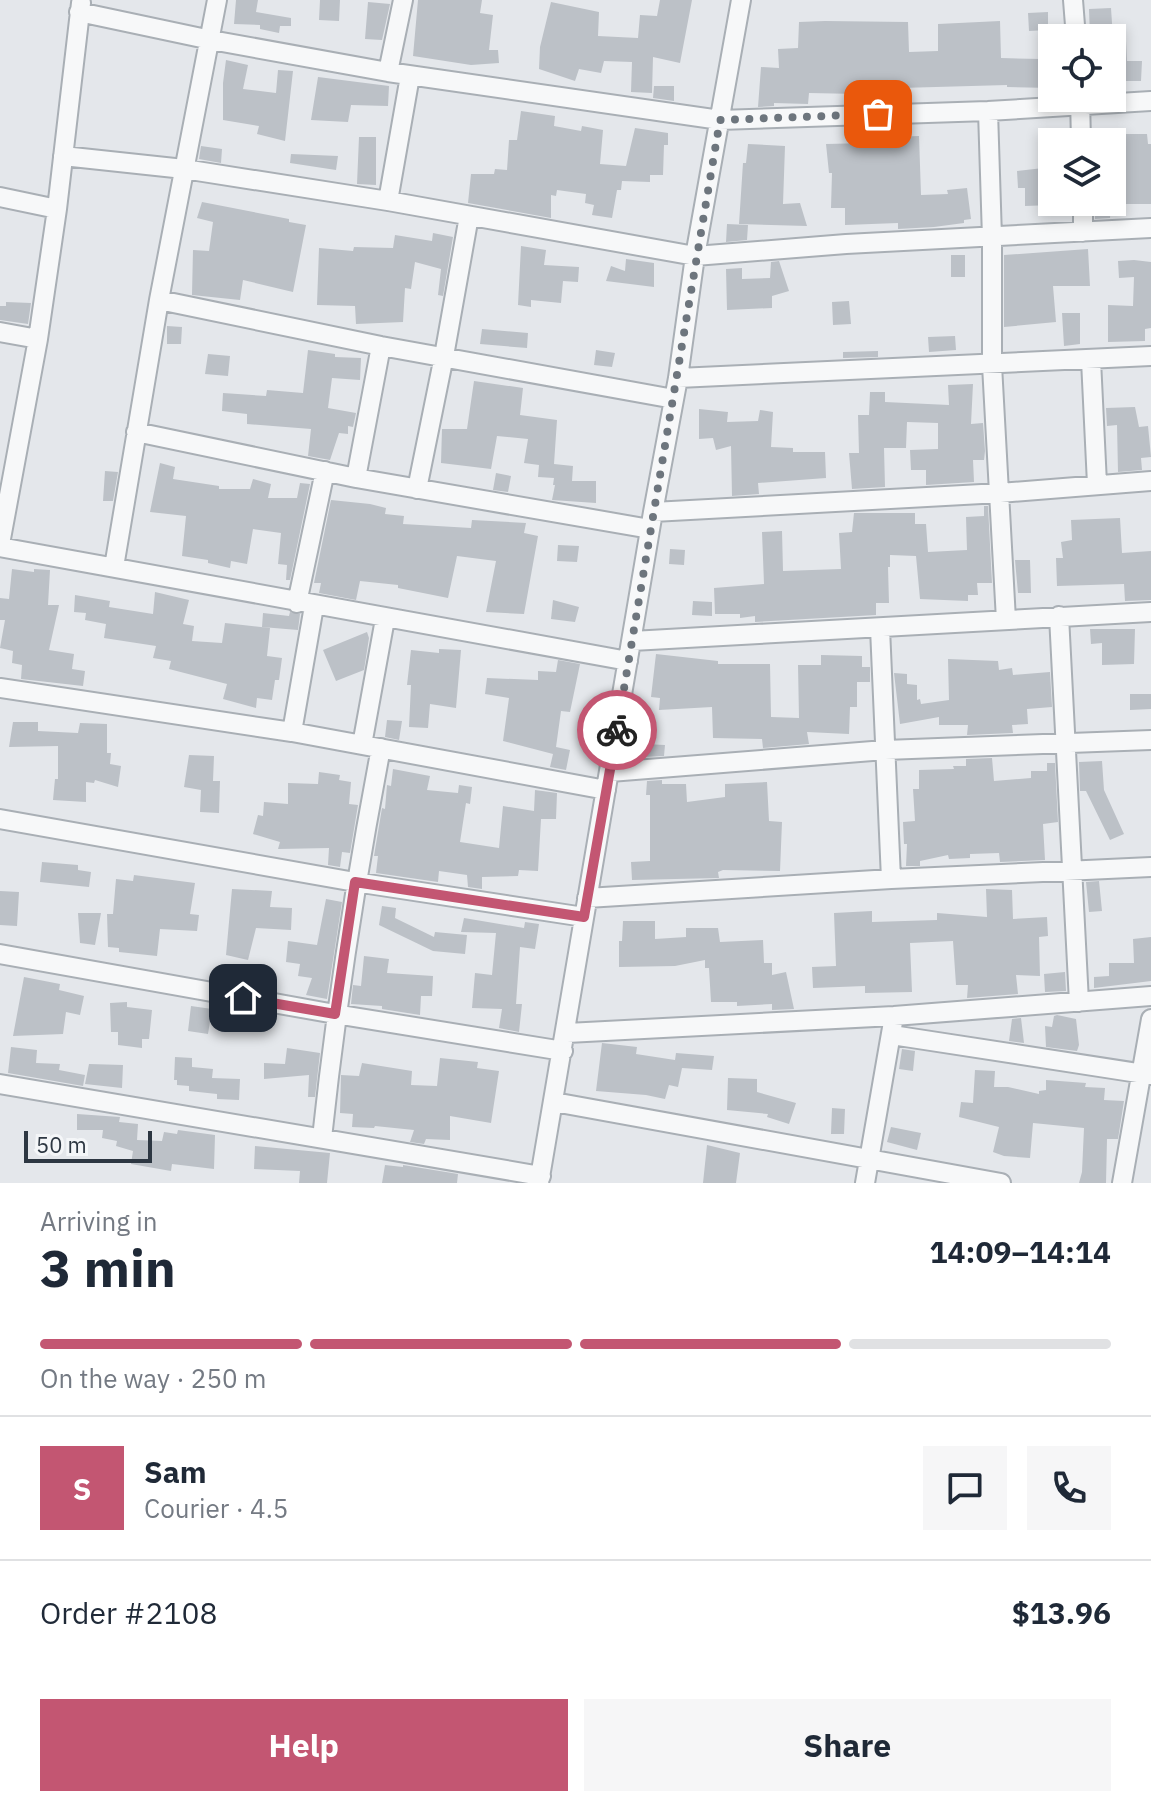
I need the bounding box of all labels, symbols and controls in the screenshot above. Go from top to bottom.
map controls [1038,24,1126,216]
button: locate [1038,24,1126,112]
pin [844,80,912,148]
icon: bag [856,92,900,136]
button: layers [1038,128,1126,216]
courier [577,690,657,770]
icon: bike [595,708,639,752]
pin [209,964,277,1032]
icon: home [221,976,265,1020]
scale bar [24,1127,152,1163]
text: 50 m [36,1130,87,1159]
text: Arriving in [40,1204,157,1238]
text: 14:09–14:14 [930,1232,1111,1271]
text: 3 min [40,1234,176,1301]
text: On the way · 250 m [40,1361,266,1395]
button: chat [923,1446,1007,1530]
button: phone [1027,1446,1111,1530]
text: Sam [144,1452,207,1491]
text: S [73,1469,91,1508]
text: Courier · 4.5 [144,1491,288,1525]
text: Order #2108 [40,1593,217,1632]
text: $13.96 [1012,1593,1111,1632]
button: Help [40,1699,568,1791]
button: Share [584,1699,1111,1791]

